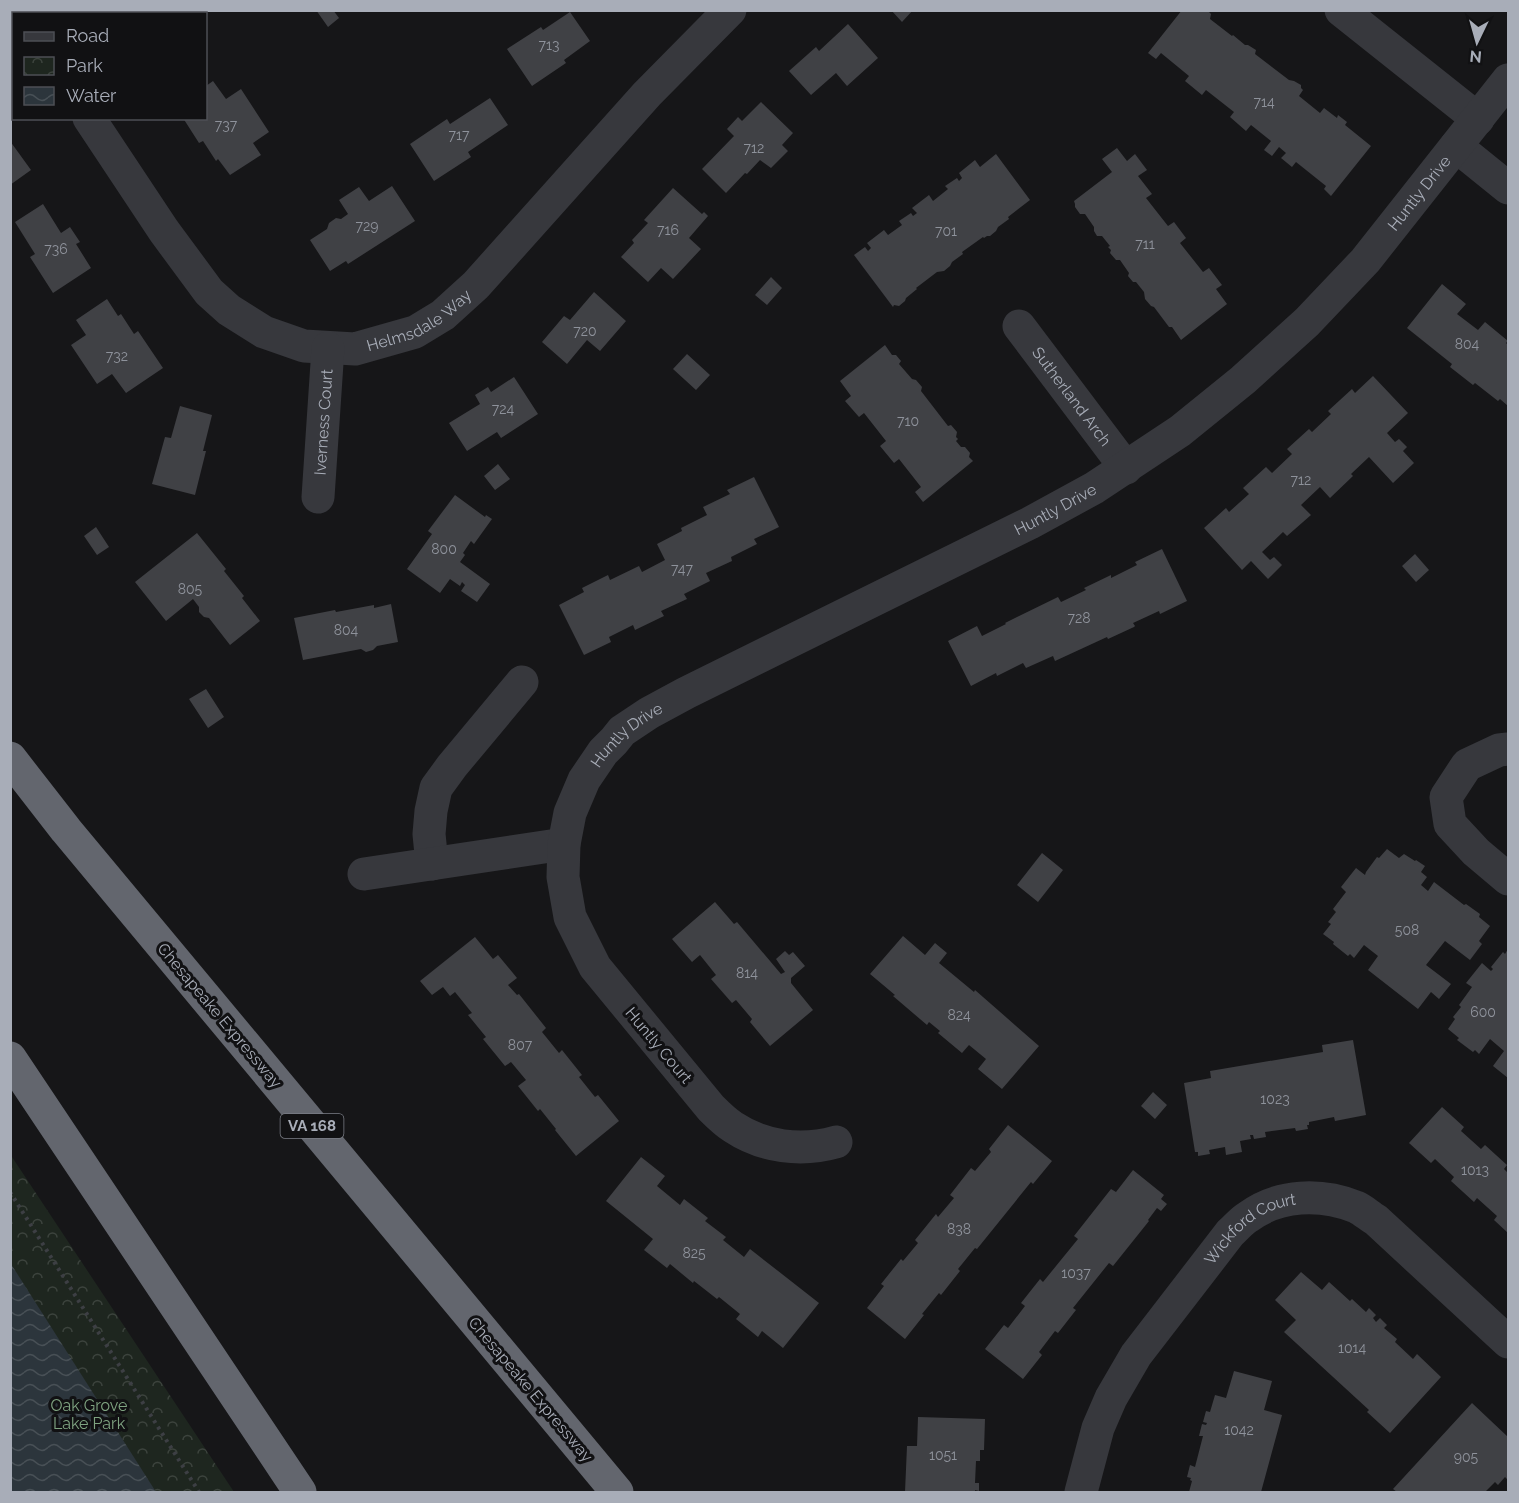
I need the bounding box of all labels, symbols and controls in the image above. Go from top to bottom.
legend [12,12,207,120]
north arrow [1447,12,1507,72]
text: Road [66,25,109,46]
house number: 713 [539,37,559,53]
text: N [1469,46,1483,66]
text: Park [66,55,103,76]
text: Water [66,85,117,106]
house number: 714 [1253,94,1275,110]
house number: 737 [215,117,238,133]
house number: 717 [449,127,470,143]
house number: 712 [744,140,764,156]
street label: Huntly Drive [1384,152,1455,235]
house number: 729 [356,218,379,234]
house number: 716 [657,222,679,238]
house number: 701 [935,223,957,239]
house number: 711 [1135,236,1155,252]
house number: 736 [44,241,68,257]
street label: Helmsdale Way [364,285,475,355]
house number: 720 [573,323,597,339]
house number: 804 [1455,336,1480,352]
street label: Sutherland Arch [1028,343,1115,450]
house number: 732 [106,348,128,364]
street label: Iverness Court [310,368,337,476]
house number: 724 [492,401,515,417]
house number: 710 [897,413,919,429]
house number: 712 [1291,472,1311,488]
street label: Huntly Drive [1011,480,1100,539]
house number: 800 [431,541,457,557]
house number: 747 [671,561,693,577]
house number: 805 [178,581,203,597]
house number: 728 [1067,610,1091,626]
house number: 804 [334,622,359,638]
street label: Huntly Drive [586,699,666,771]
house number: 508 [1395,922,1419,938]
street label: Chesapeake Expressway [153,939,286,1092]
house number: 814 [736,965,758,981]
street label: Huntly Court [621,1003,696,1088]
house number: 600 [1470,1004,1496,1020]
house number: 824 [947,1007,971,1023]
house number: 807 [508,1037,533,1053]
house number: 1023 [1260,1091,1290,1107]
road number: VA 168 [280,1114,344,1138]
house number: 1013 [1461,1162,1489,1178]
street label: Wickford Court [1200,1190,1298,1268]
house number: 838 [947,1221,971,1237]
house number: 825 [682,1245,706,1261]
house number: 1037 [1061,1265,1091,1281]
street label: Chesapeake Expressway [464,1313,597,1466]
house number: 1014 [1338,1340,1366,1356]
park label: Oak Grove Lake Park [51,1396,127,1433]
house number: 1042 [1224,1422,1254,1438]
house number: 1051 [929,1447,957,1463]
house number: 905 [1454,1449,1479,1465]

